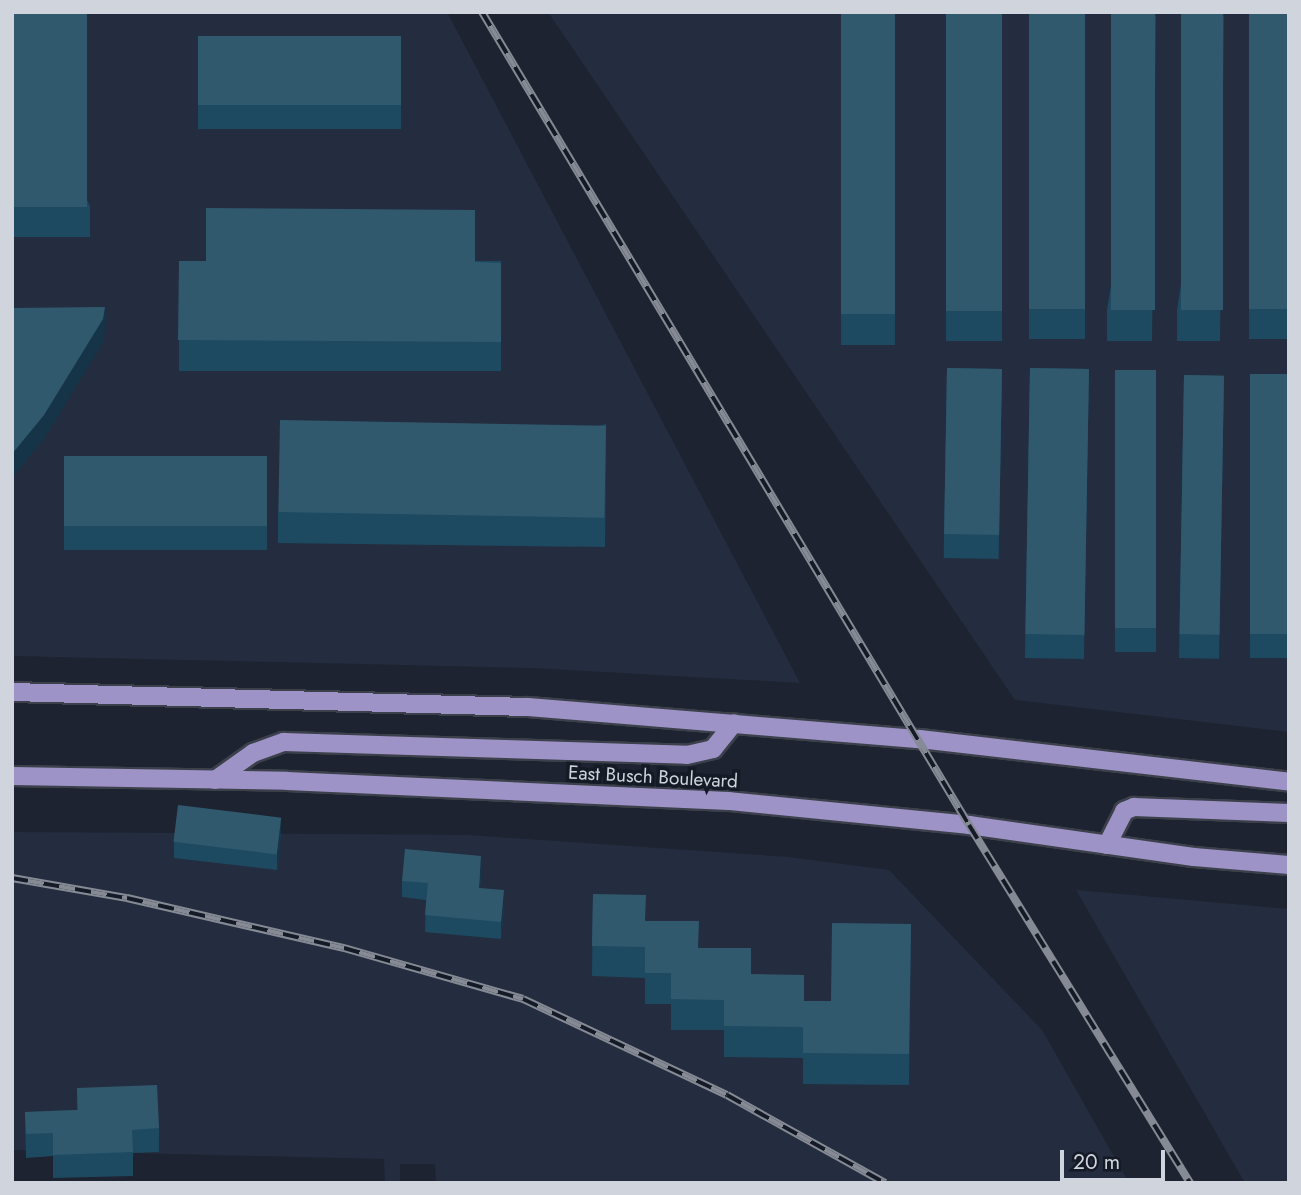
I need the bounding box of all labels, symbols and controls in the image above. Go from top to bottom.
street label: East Busch Boulevard [567,761,739,793]
scale bar [1063,1136,1168,1180]
text: 20 m [1073,1147,1120,1177]

